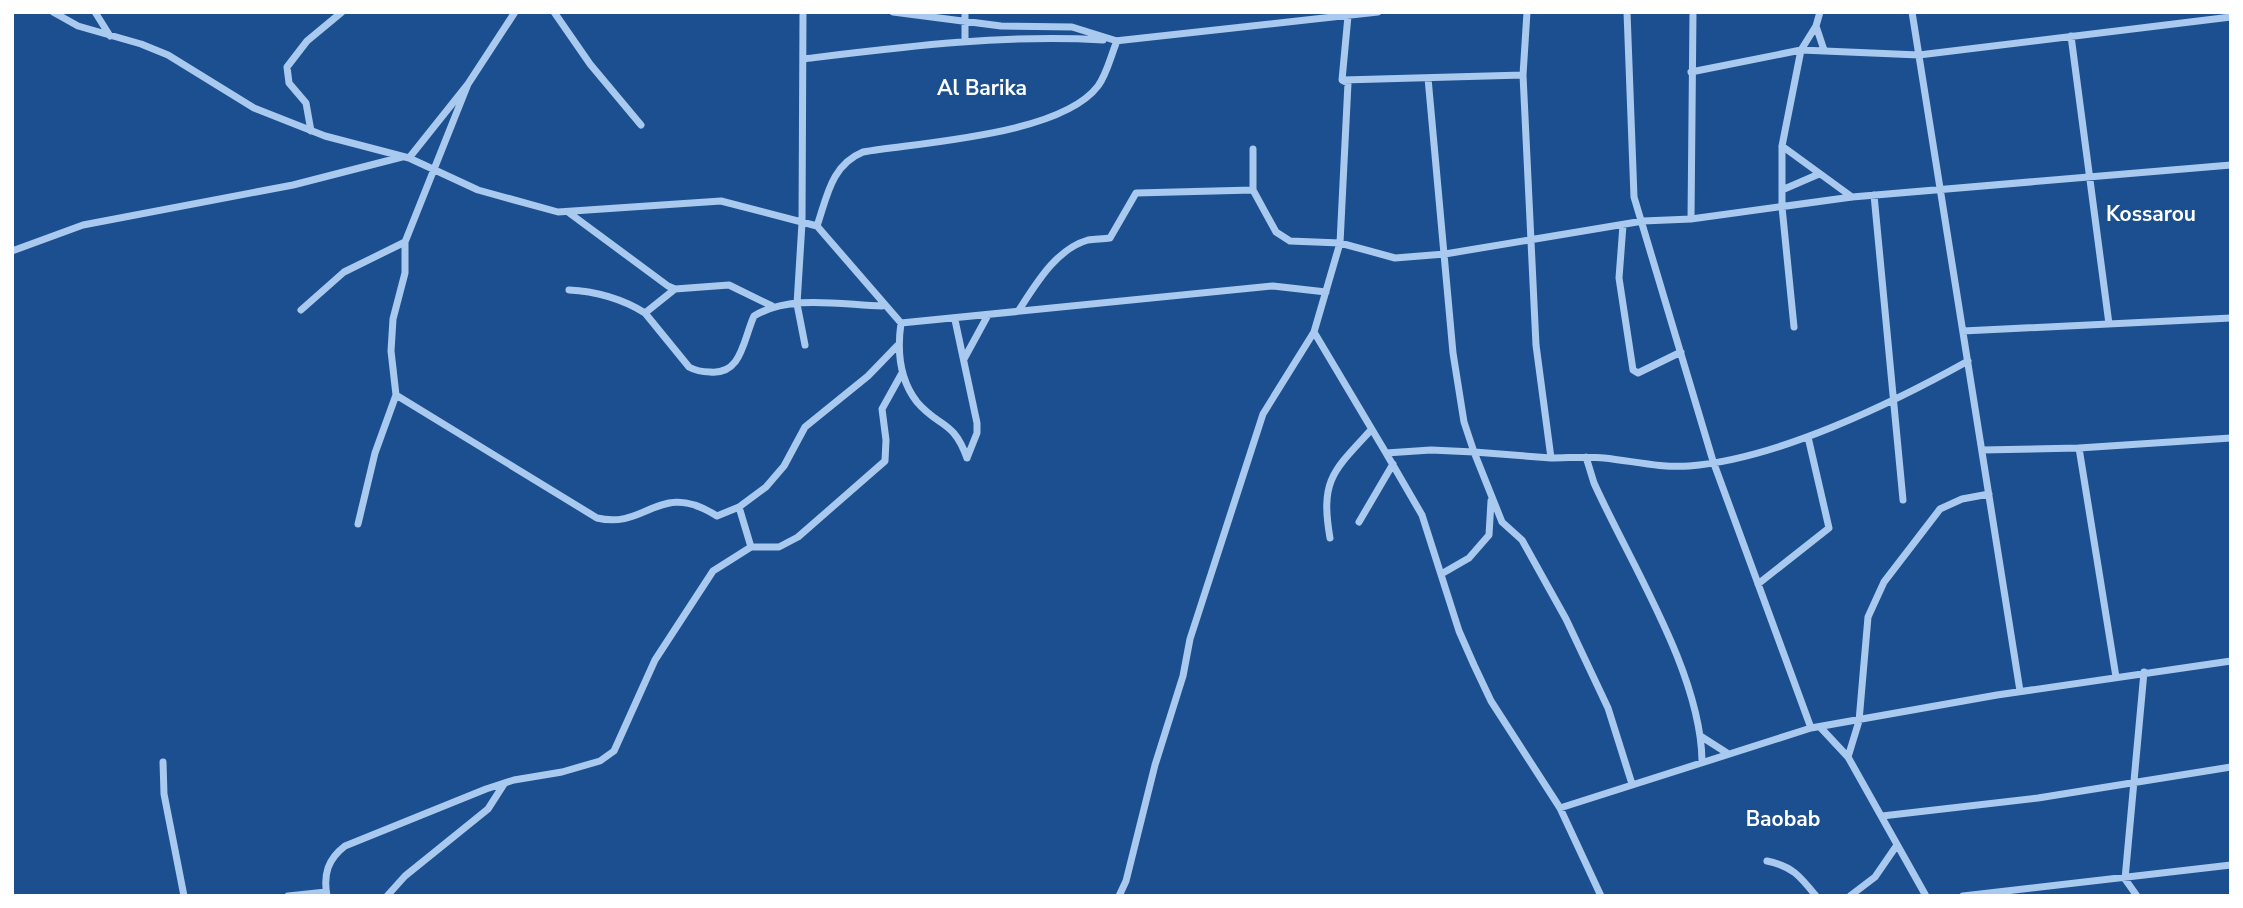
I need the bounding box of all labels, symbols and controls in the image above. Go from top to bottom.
district label: Al Barika [937,74,1027,102]
district label: Kossarou [2106,200,2196,228]
district label: Baobab [1746,805,1820,833]

